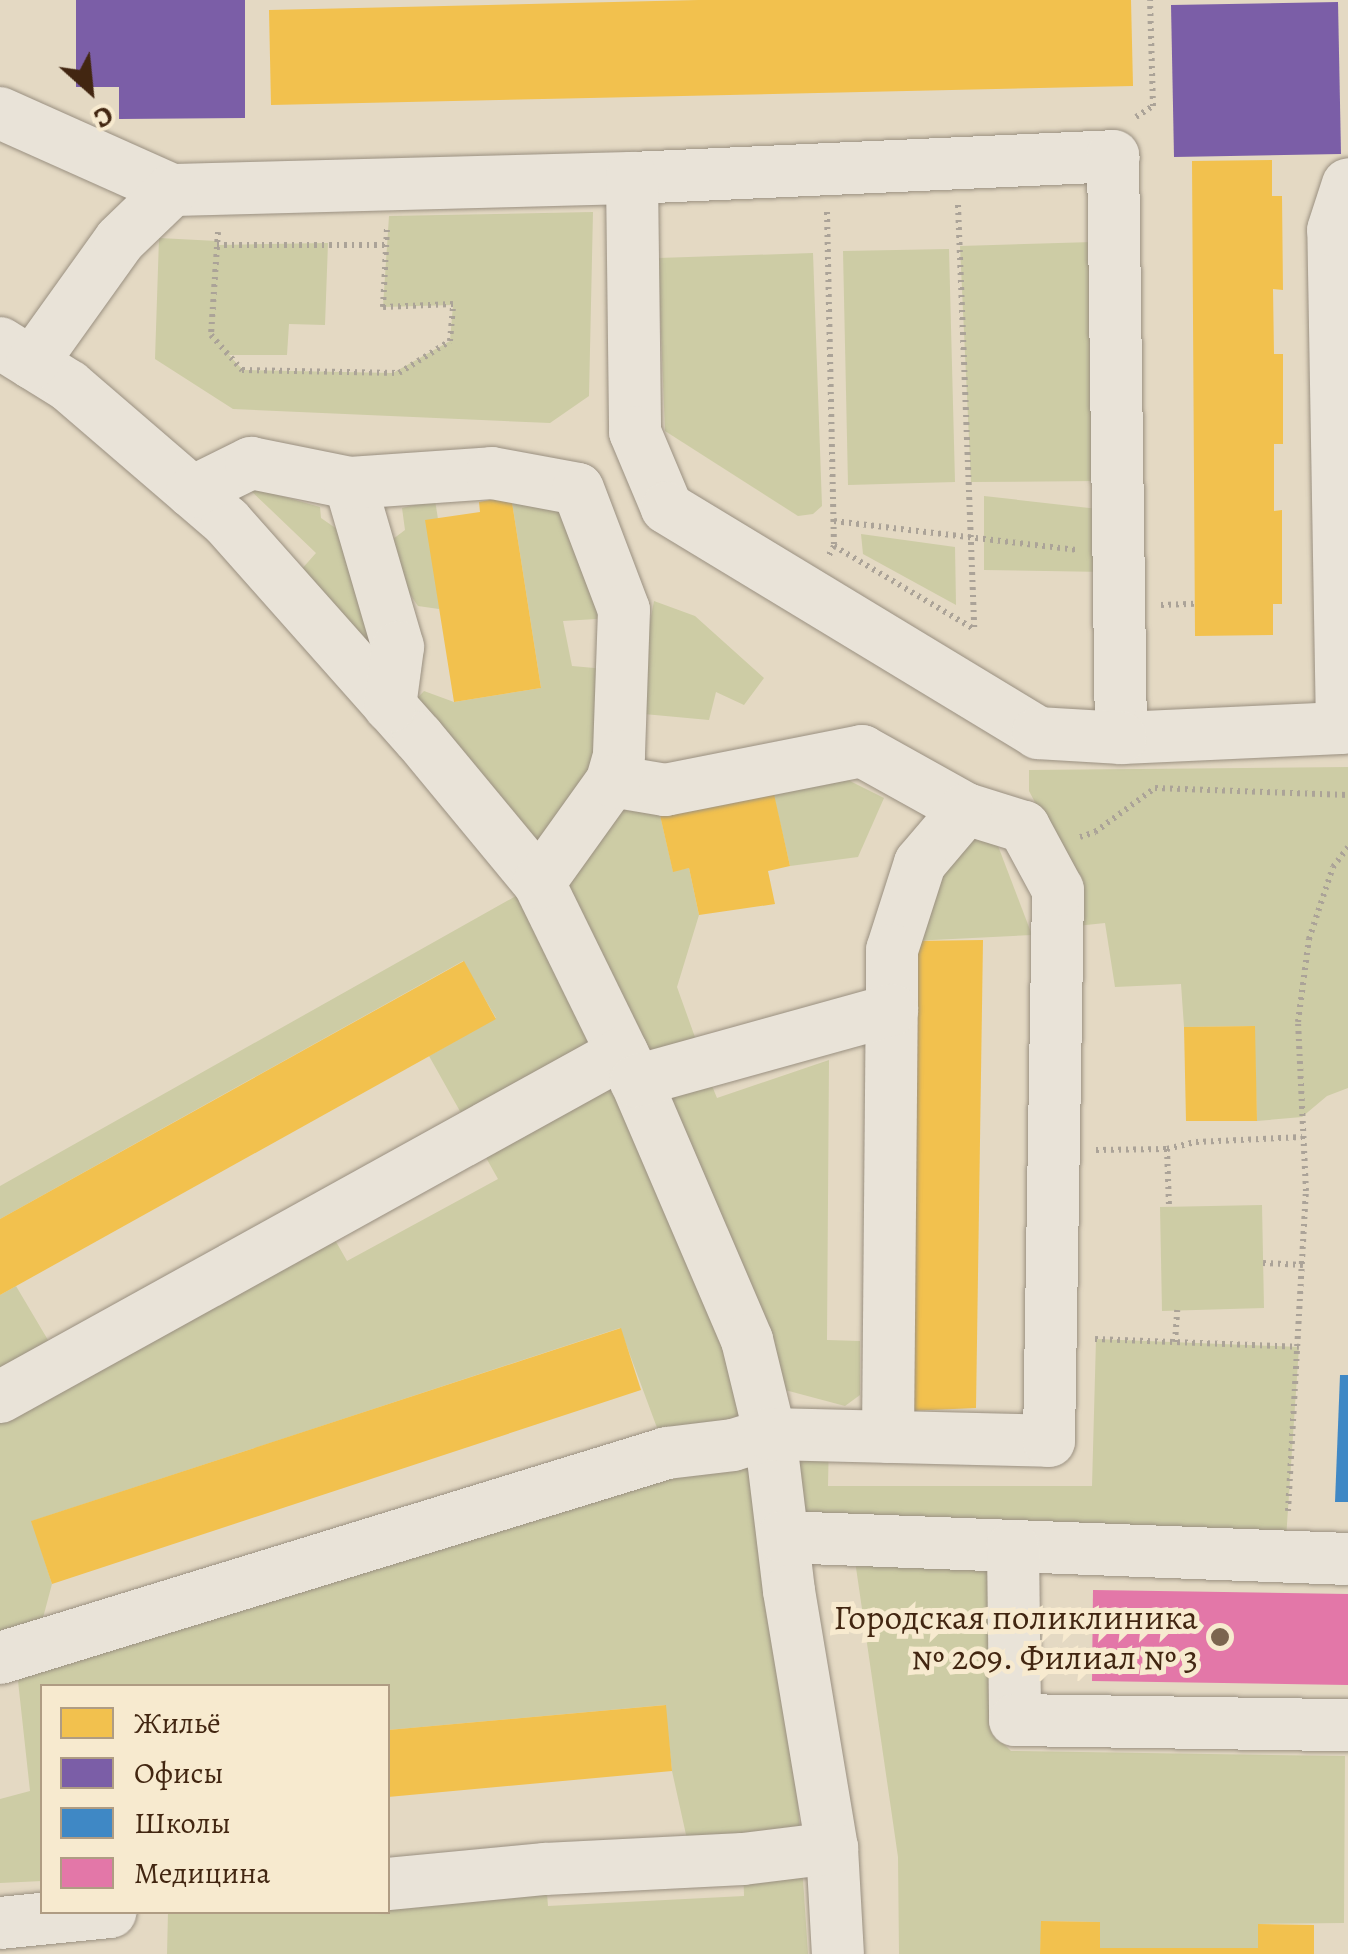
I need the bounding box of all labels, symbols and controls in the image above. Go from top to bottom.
north arrow [40,40,140,140]
text: С [87,96,120,138]
place label: Городская поликлиника № 209. Филиал № 3 [834,1596,1198,1678]
marker: Городская поликлиника № 209. Филиал № 3 [1207,1624,1233,1650]
legend [40,1684,390,1914]
text: Жильё [134,1703,221,1743]
text: Офисы [134,1753,224,1793]
text: Школы [134,1803,231,1843]
text: Медицина [134,1853,270,1893]

